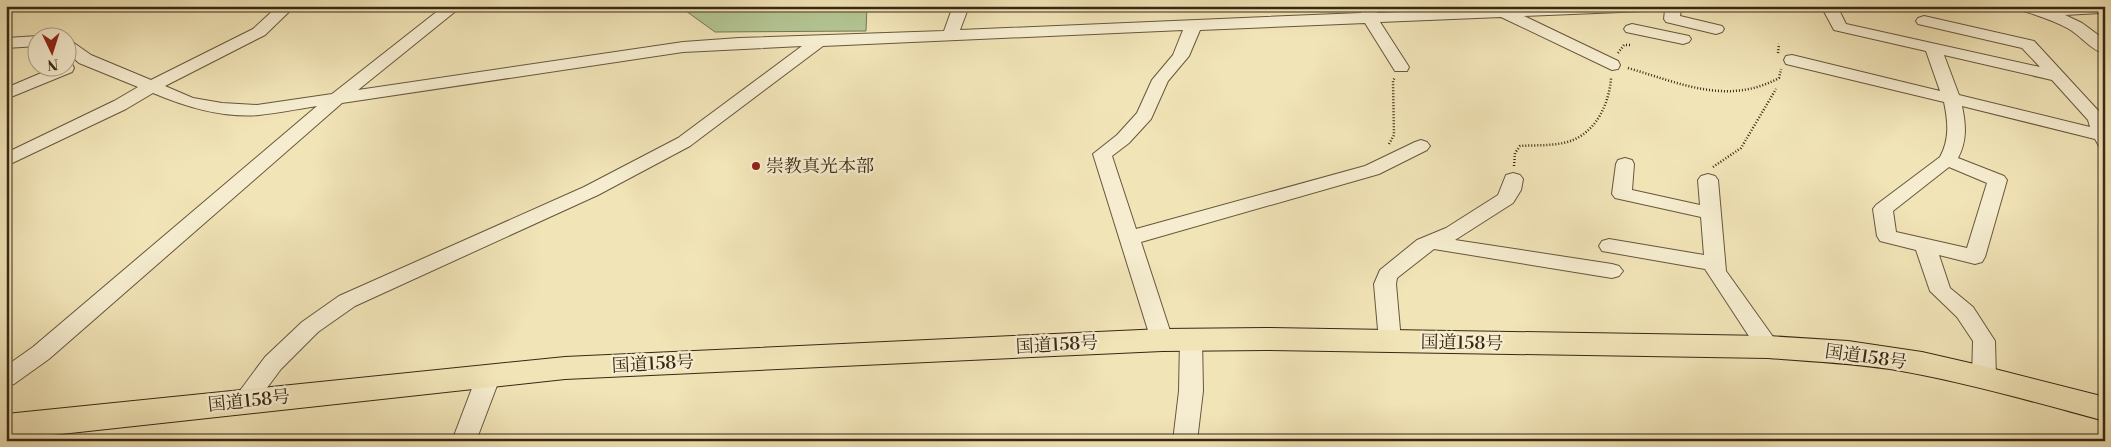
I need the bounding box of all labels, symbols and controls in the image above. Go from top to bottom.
north arrow [28,28,78,78]
text: N [47,55,59,73]
place label: 崇教真光本部 [766,155,874,178]
marker: 崇教真光本部 [750,160,762,172]
street label: 国道158号 [1015,331,1099,359]
street label: 国道158号 [1420,331,1504,355]
street label: 国道158号 [1823,340,1909,374]
street label: 国道158号 [611,350,695,378]
street label: 国道158号 [207,385,291,417]

